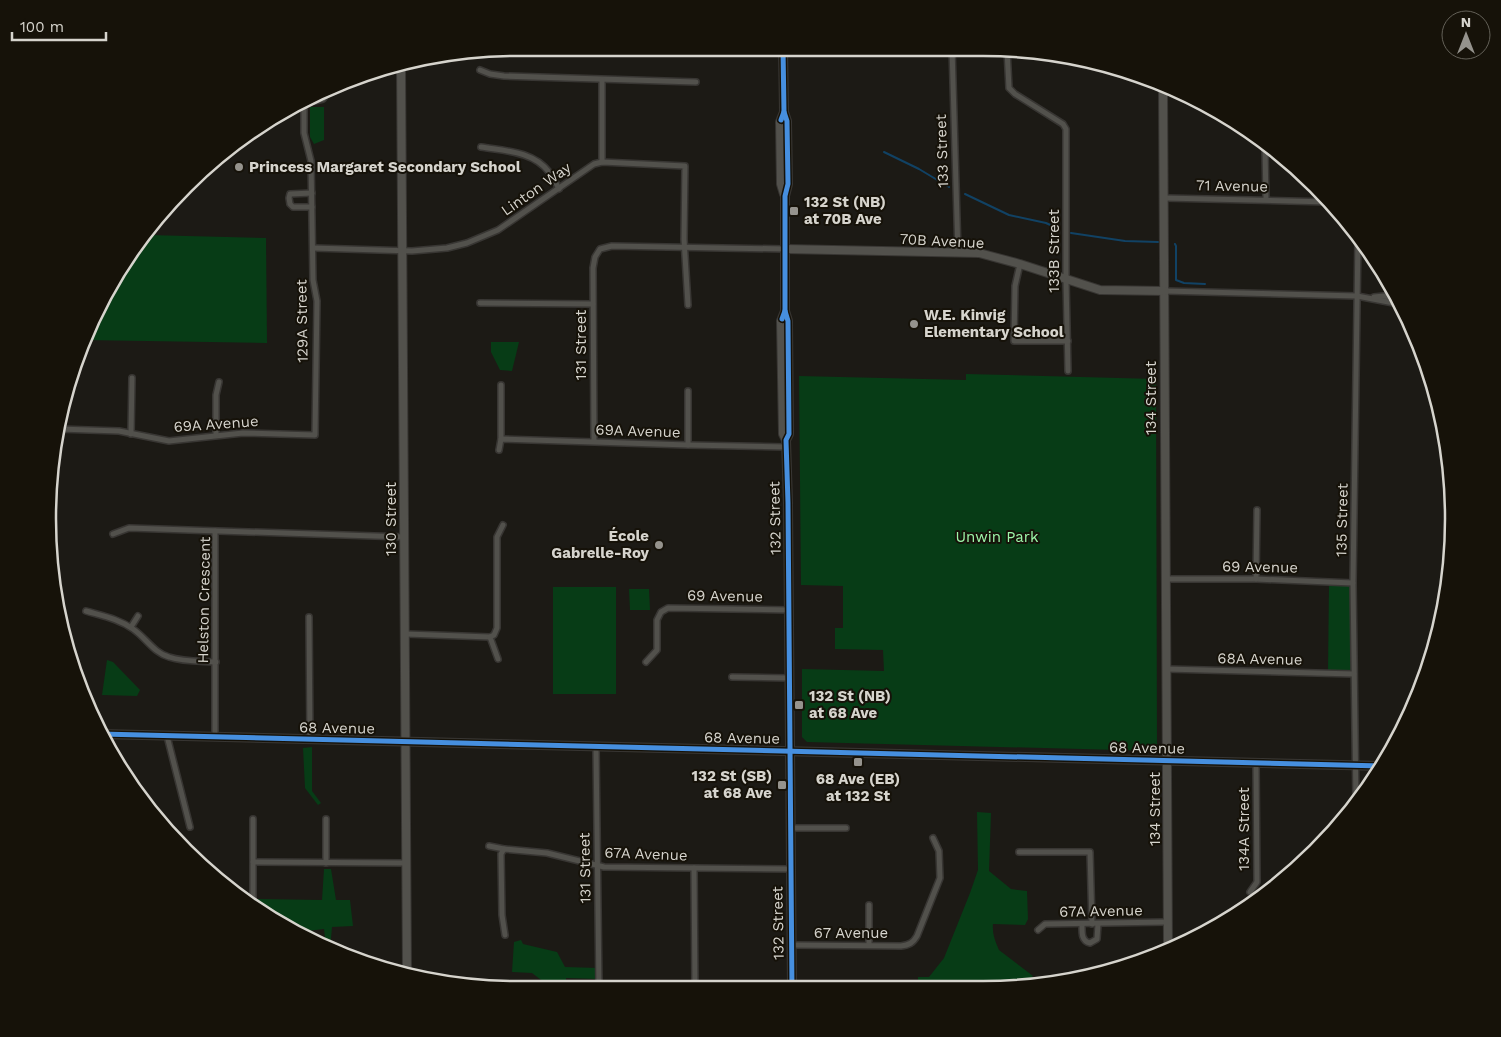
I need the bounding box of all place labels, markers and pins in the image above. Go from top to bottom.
place label: Princess Margaret Secondary School [249,158,521,176]
marker: Princess Margaret Secondary School [233,161,245,173]
place label: 132 St (NB) at 70B Ave [804,193,886,228]
marker: 132 St (NB) at 70B Ave [788,205,800,217]
place label: W.E. Kinvig Elementary School [924,306,1064,341]
marker: W.E. Kinvig Elementary School [908,318,920,330]
place label: École Gabrelle-Roy [551,527,650,562]
marker: École Gabrelle-Roy [653,539,665,551]
place label: 132 St (NB) at 68 Ave [809,687,891,722]
marker: 132 St (NB) at 68 Ave [793,699,805,711]
marker: 68 Ave (EB) at 132 St [852,756,864,768]
place label: 132 St (SB) at 68 Ave [692,767,772,802]
place label: 68 Ave (EB) at 132 St [816,770,900,805]
marker: 132 St (SB) at 68 Ave [776,779,788,791]

